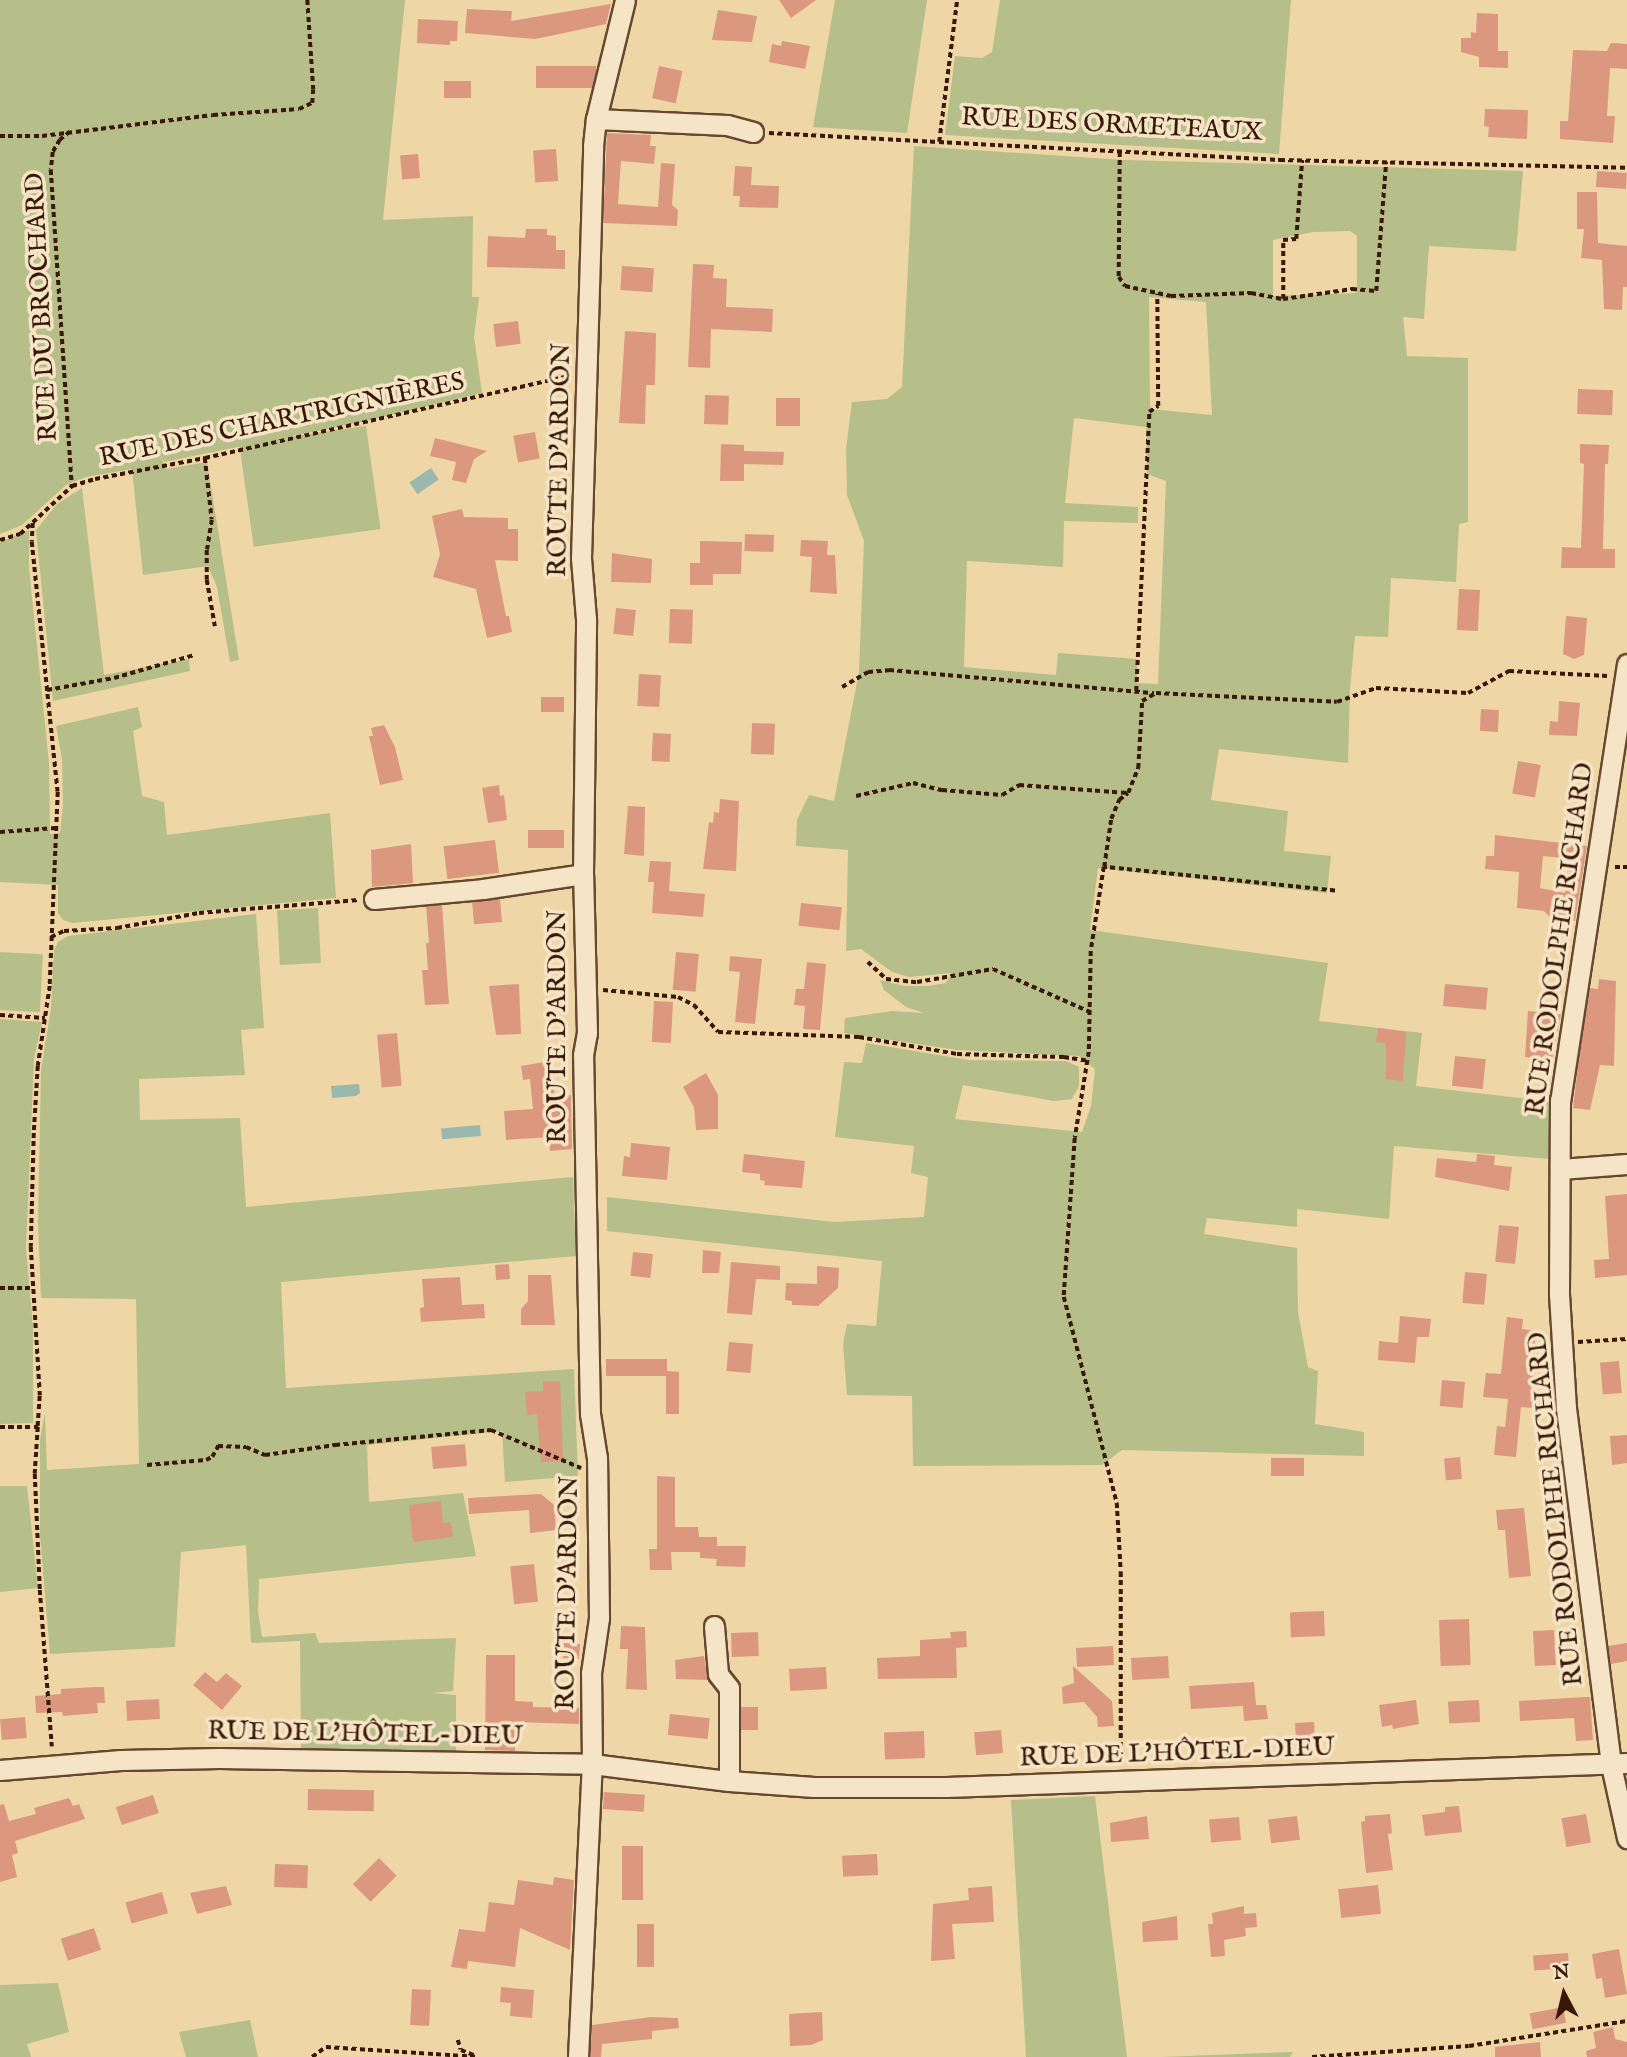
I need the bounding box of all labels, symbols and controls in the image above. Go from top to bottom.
street label: RUE DES ORMETEAUX [960,102,1264,148]
street label: RUE DU BROCHARD [19,172,65,442]
street label: ROUTE D'ARDON [542,343,578,577]
street label: RUE DES CHARTRIGNIÈRES [97,366,467,474]
street label: RUE RODOLPHE RICHARD [1520,760,1600,1118]
street label: ROUTE D'ARDON [542,910,574,1144]
street label: RUE RODOLPHE RICHARD [1522,1330,1590,1688]
street label: ROUTE D'ARDON [550,1476,586,1710]
street label: RUE DE L'HÔTEL-DIEU [207,1716,523,1752]
street label: RUE DE L'HÔTEL-DIEU [1019,1732,1335,1774]
north arrow [1529,1959,1599,2029]
text: N [1552,1960,1571,1986]

